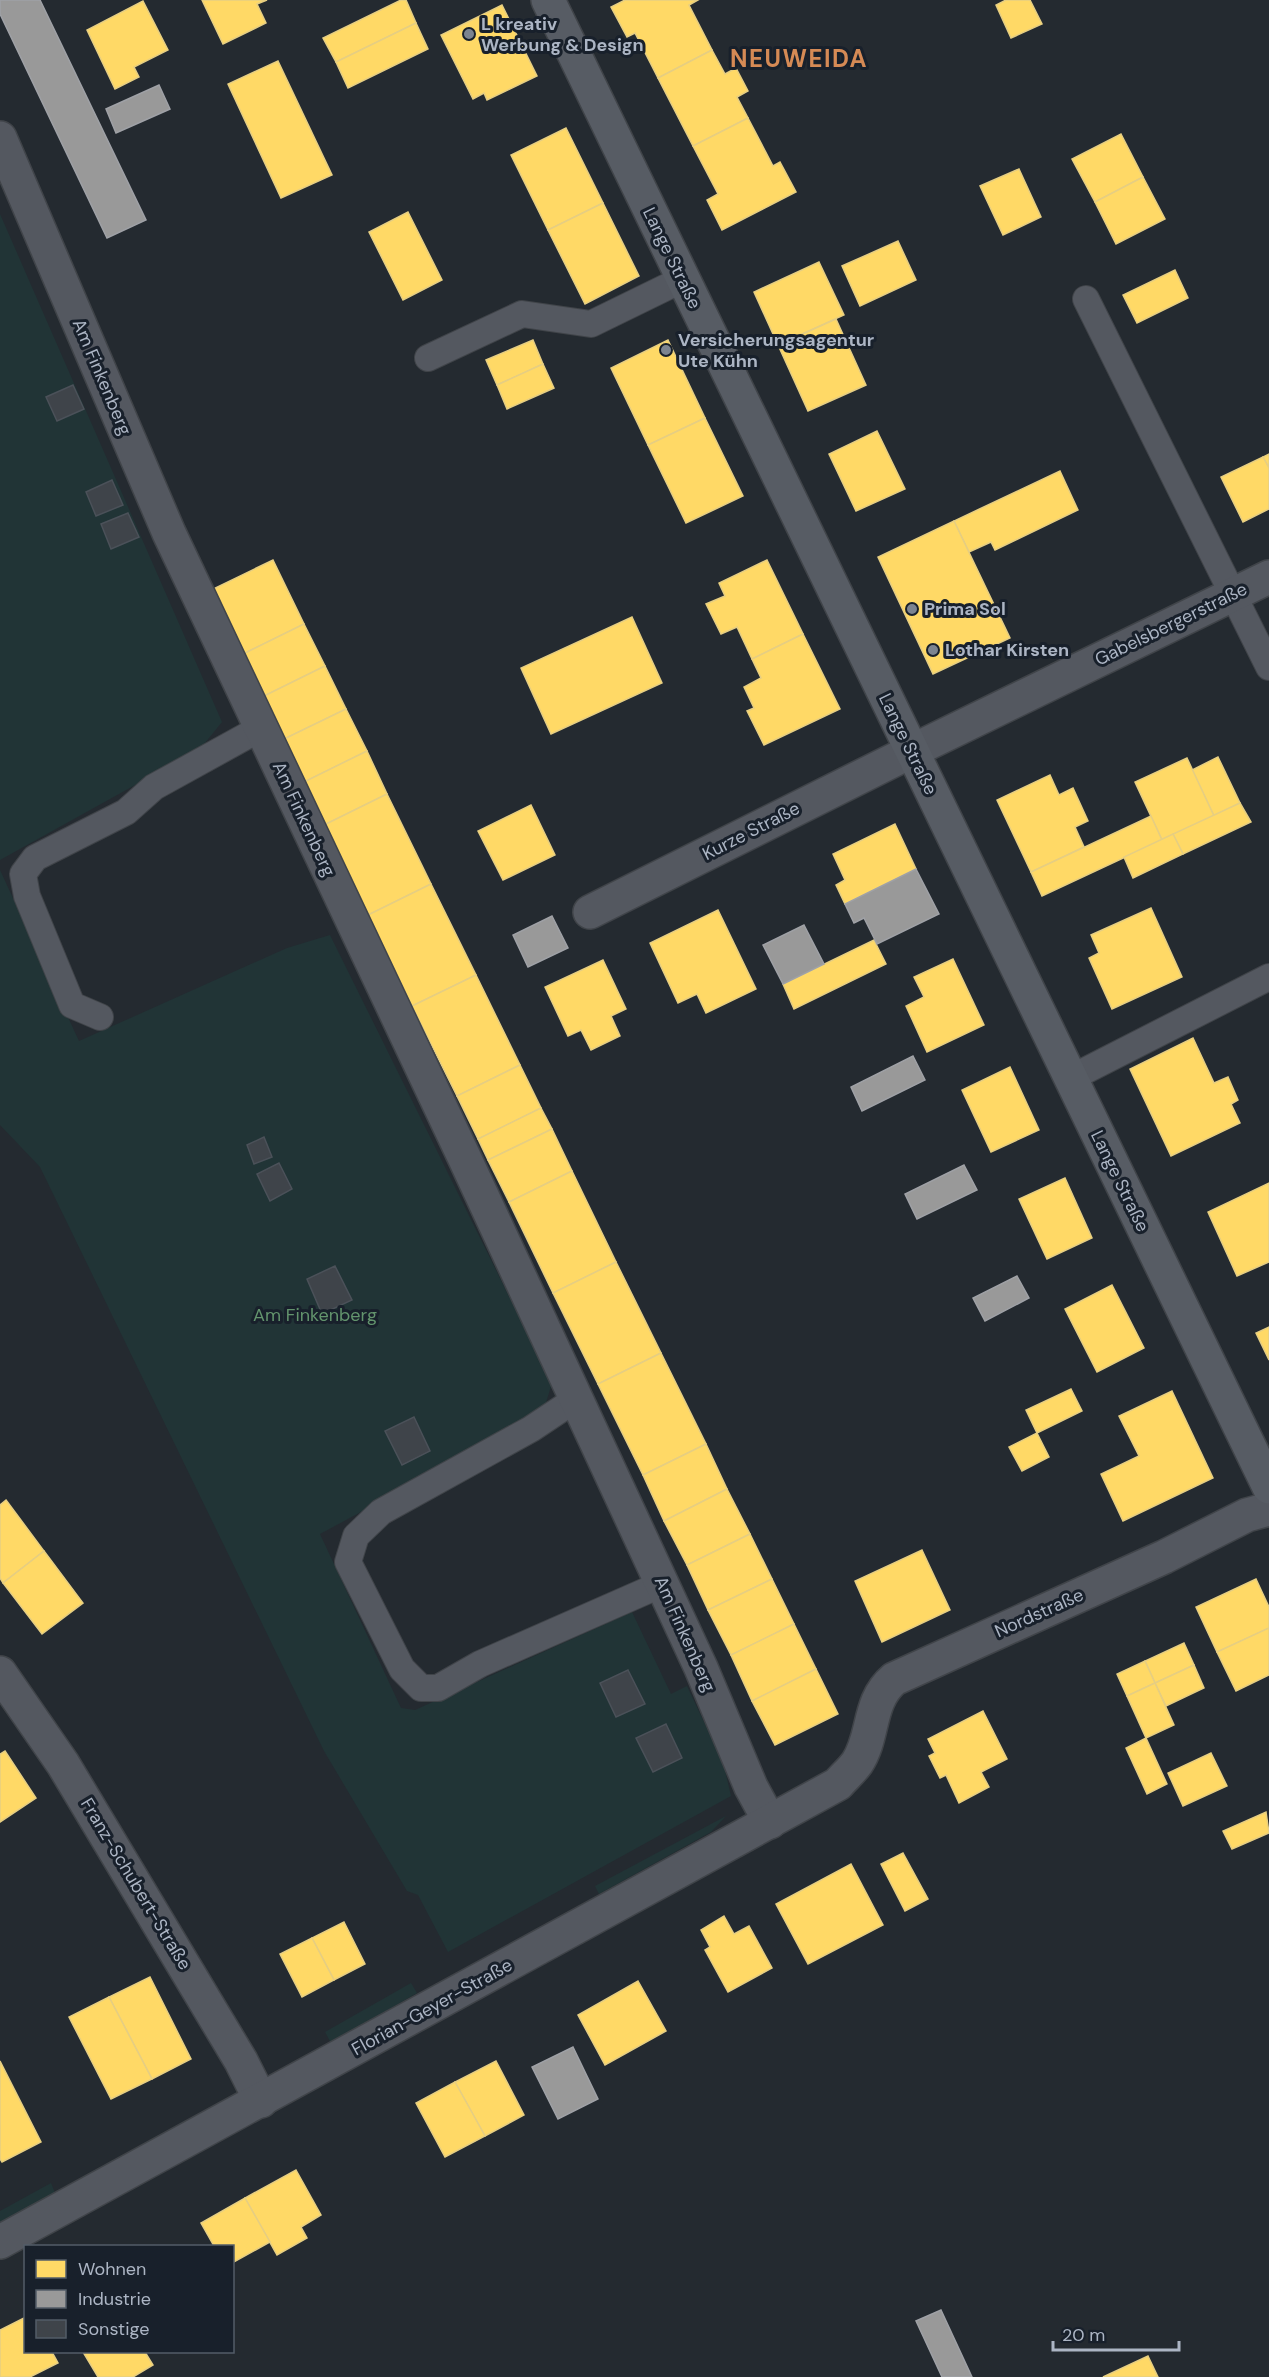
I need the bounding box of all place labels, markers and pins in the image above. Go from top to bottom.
place label: L kreativ Werbung & Design [481,12,644,57]
marker: L kreativ Werbung & Design [462,27,476,41]
place label: Versicherungsagentur Ute Kühn [678,328,874,373]
marker: Versicherungsagentur Ute Kühn [659,343,673,357]
place label: Prima Sol [924,597,1006,621]
marker: Prima Sol [905,602,919,616]
place label: Lothar Kirsten [945,638,1069,662]
marker: Lothar Kirsten [926,643,940,657]

